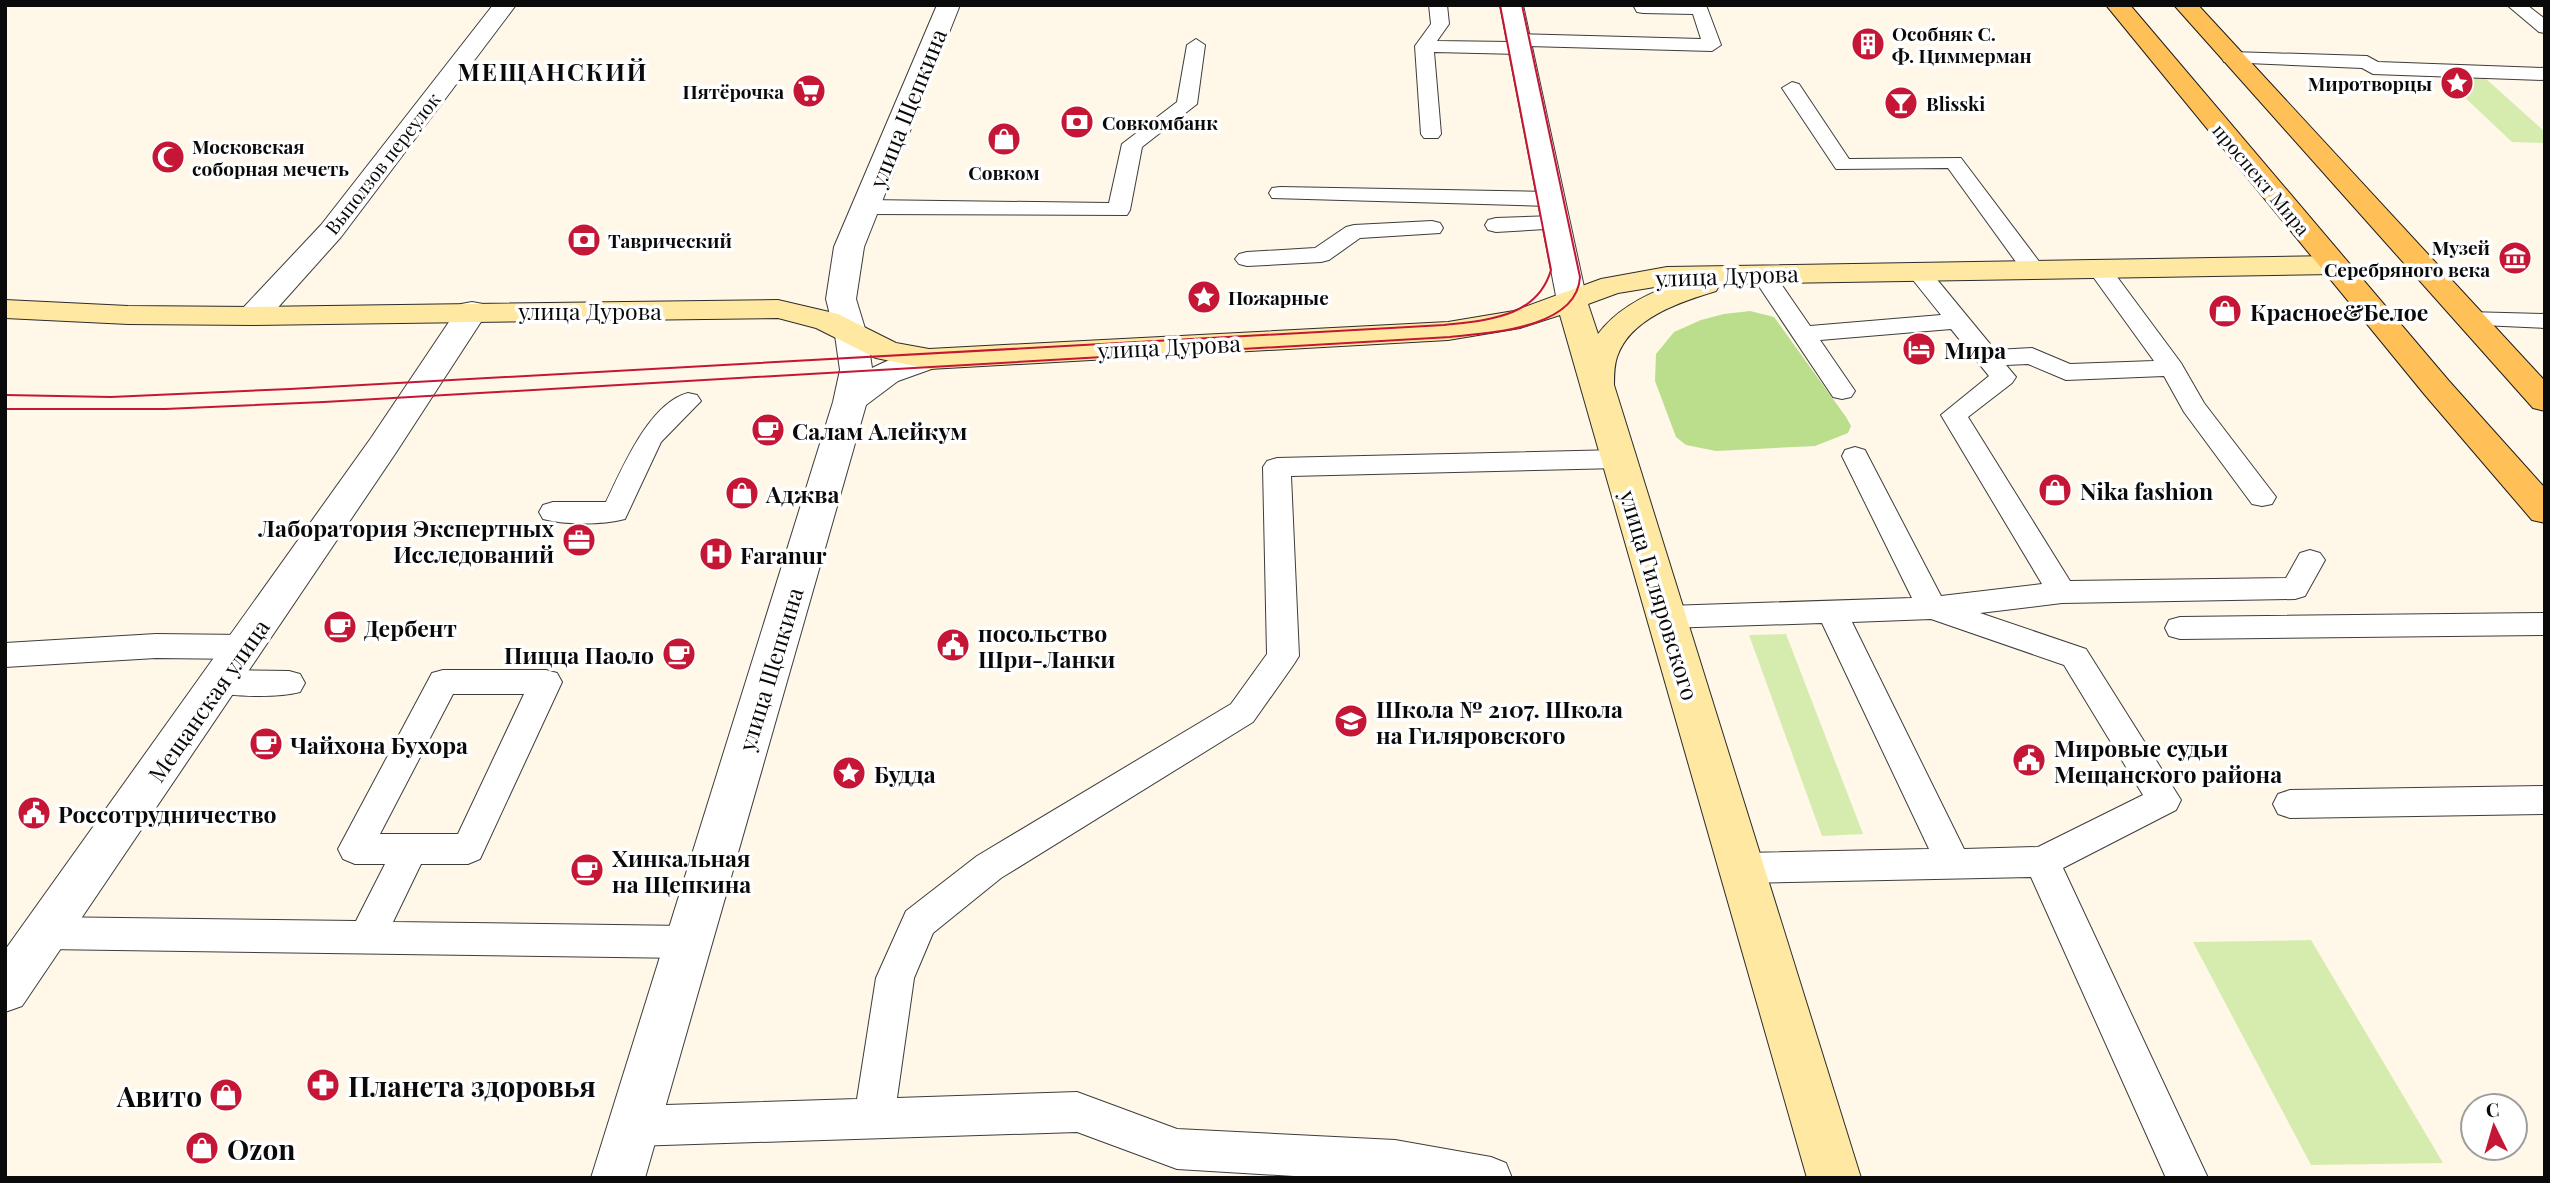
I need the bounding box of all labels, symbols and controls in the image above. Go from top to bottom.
place label: Особняк С. Ф. Циммерман [1892,20,2032,68]
street label: улица Щепкина [861,23,953,193]
building icon: Особняк С. Ф. Циммерман [1849,25,1887,63]
district label: МЕЩАНСКИЙ [458,55,649,87]
place icon: Миротворцы [2438,64,2476,102]
place label: Миротворцы [2308,70,2432,96]
supermarket icon: Пятёрочка [790,72,828,110]
place label: Пятёрочка [682,78,784,104]
bar icon: Blisski [1882,84,1920,122]
street label: Выползов переулок [318,87,446,239]
place label: Blisski [1926,90,1985,116]
bank icon: Совкомбанк [1058,103,1096,141]
place label: Совкомбанк [1102,109,1218,135]
street label: проспект Мира [2207,118,2317,241]
shop icon: Совком [985,120,1023,158]
place label: Московская соборная мечеть [192,133,349,181]
mosque icon: Московская соборная мечеть [149,138,187,176]
place label: Совком [968,159,1040,185]
bank icon: Таврический [565,221,603,259]
place label: Таврический [608,227,732,253]
place label: Музей Серебряного века [2324,234,2490,282]
museum icon: Музей Серебряного века [2496,239,2534,277]
street label: улица Дурова [1654,257,1800,293]
place icon: Пожарные [1185,278,1223,316]
place label: Пожарные [1228,284,1329,310]
shop icon: Красное&Белое [2206,292,2244,330]
street label: улица Дурова [517,295,662,326]
place label: Красное&Белое [2250,296,2428,327]
street label: улица Дурова [1096,327,1242,365]
hotel icon: Мира [1900,330,1938,368]
place label: Мира [1944,334,2006,365]
cafe icon: Салам Алейкум [749,411,787,449]
place label: Салам Алейкум [792,415,967,446]
shop icon: Nika fashion [2036,471,2074,509]
shop icon: Аджва [723,474,761,512]
place label: Nika fashion [2080,475,2213,506]
place label: Аджва [765,478,839,509]
street label: улица Гиляровского [1613,485,1707,704]
place label: Лаборатория Экспертных Исследований [258,512,555,569]
office icon: Лаборатория Экспертных Исследований [560,521,598,559]
hospital icon: Faranur [697,535,735,573]
place label: Faranur [740,539,827,570]
street label: улица Щепкина [730,583,810,755]
cafe icon: Дербент [321,608,359,646]
street label: Мещанская улица [140,612,276,788]
place label: Дербент [364,612,457,643]
place label: посольство Шри-Ланки [978,617,1115,674]
public building icon: посольство Шри-Ланки [934,626,972,664]
cafe icon: Пицца Паоло [660,635,698,673]
place label: Пицца Паоло [504,639,654,670]
place label: Школа № 2107. Школа на Гиляровского [1376,693,1623,750]
school or university icon: Школа № 2107. Школа на Гиляровского [1332,702,1370,740]
cafe icon: Чайхона Бухора [247,725,285,763]
place label: Чайхона Бухора [290,729,468,760]
place label: Мировые судьи Мещанского района [2054,732,2282,789]
public building icon: Мировые судьи Мещанского района [2010,741,2048,779]
place icon: Будда [830,754,868,792]
place label: Будда [874,758,936,789]
public building icon: Россотрудничество [15,794,53,832]
place label: Россотрудничество [58,798,277,829]
place label: Хинкальная на Щепкина [612,842,751,899]
cafe icon: Хинкальная на Щепкина [568,851,606,889]
pharmacy icon: Планета здоровья [304,1066,342,1104]
place label: Планета здоровья [348,1067,596,1104]
shop icon: Авито [207,1076,245,1114]
place label: Авито [116,1077,202,1114]
north arrow [2459,1092,2529,1162]
text: С [2485,1096,2500,1123]
shop icon: Ozon [183,1129,221,1167]
place label: Ozon [227,1130,296,1167]

